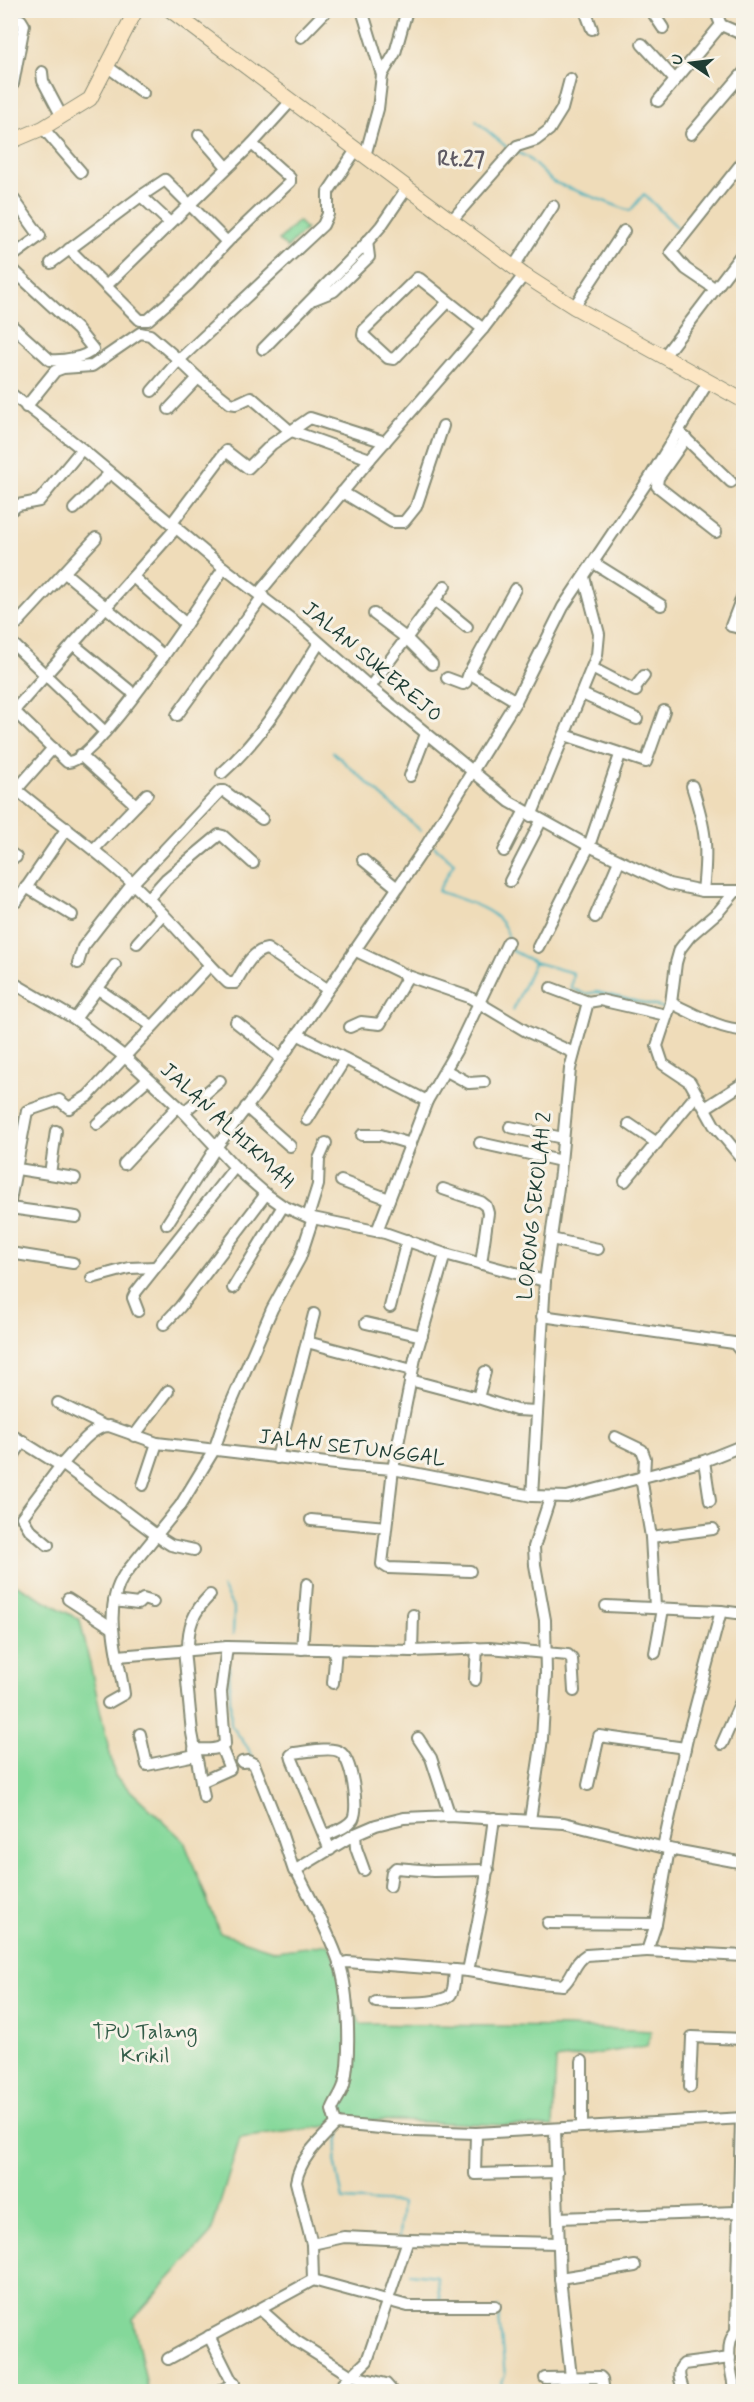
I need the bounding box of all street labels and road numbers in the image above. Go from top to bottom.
street label: JALAN SUKEREJO [296,595,448,729]
street label: JALAN ALHIKMAH [154,1056,300,1196]
street label: LORONG SEKOLAH 2 [511,1111,559,1301]
street label: JALAN SETUNGGAL [257,1423,447,1473]

